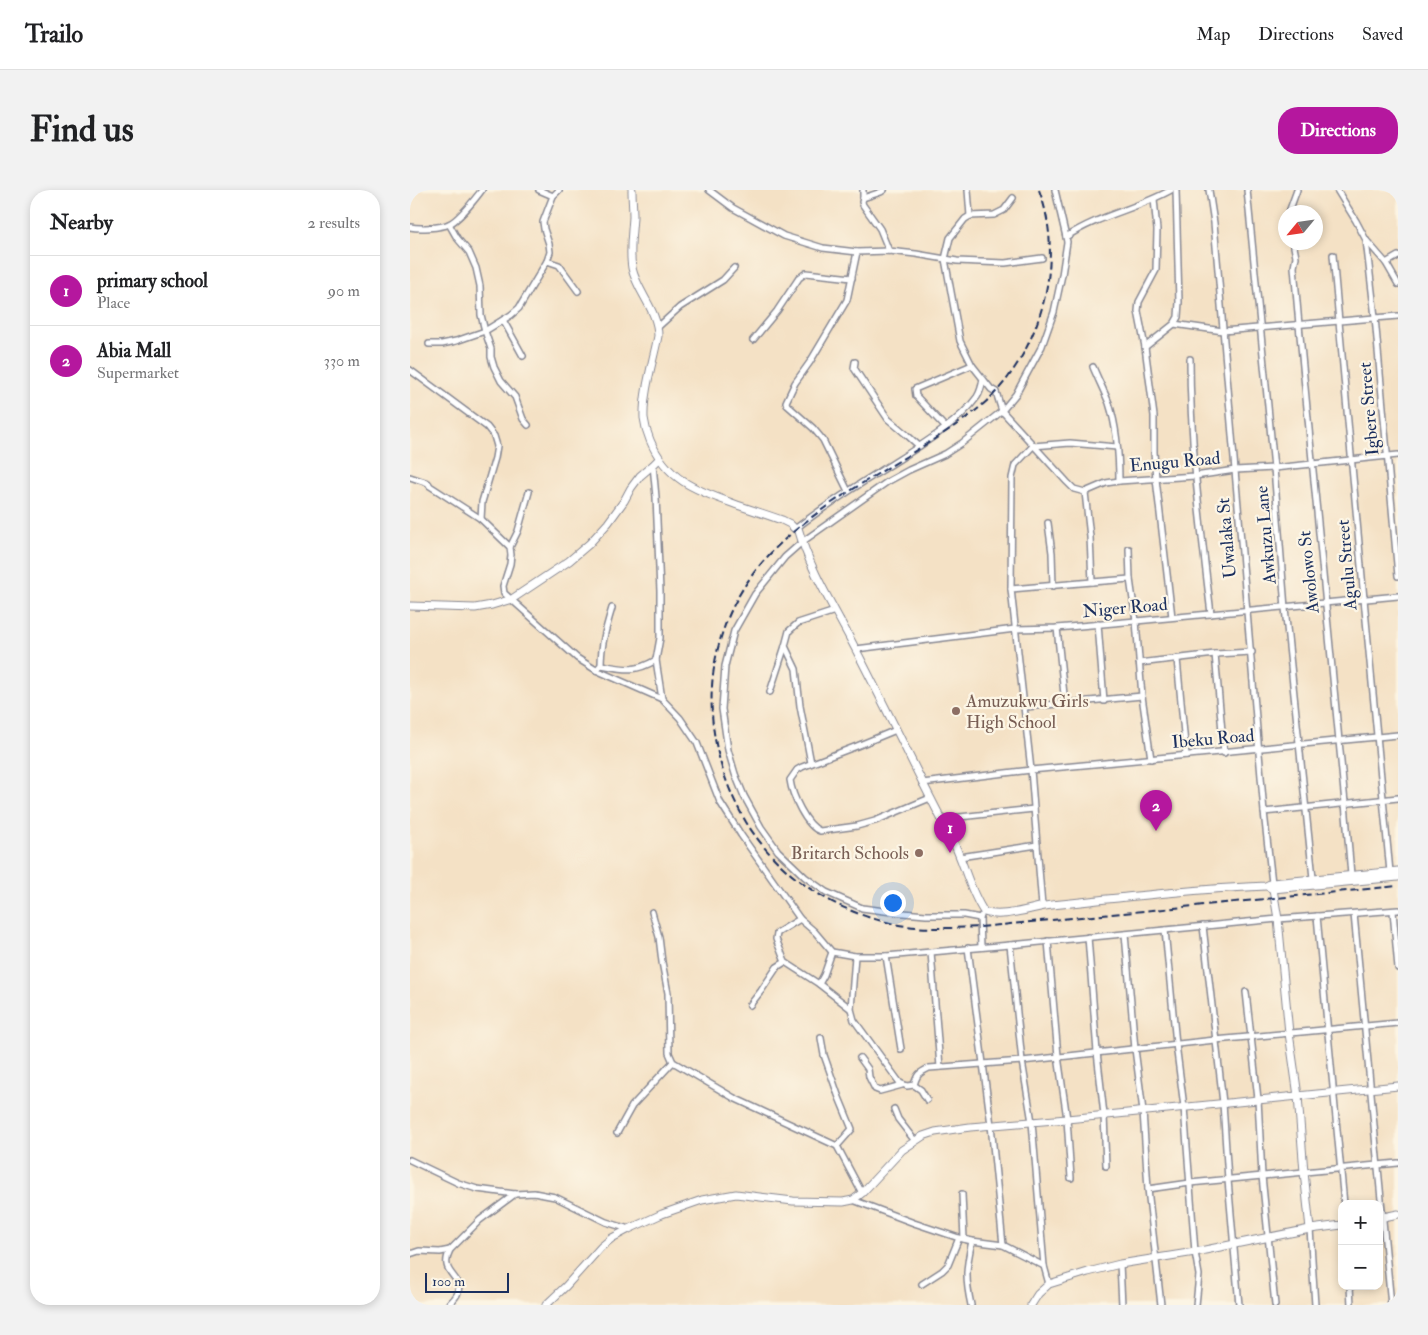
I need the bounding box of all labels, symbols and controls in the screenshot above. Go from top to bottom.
text: Trailo [25,19,83,50]
text: Map [1197,23,1230,46]
text: Directions [1258,23,1334,46]
text: Saved [1362,23,1403,46]
button: Directions [1278,107,1398,154]
text: Find us [30,108,134,152]
north arrow [1278,205,1323,250]
text: Nearby [50,209,113,236]
text: 2 results [307,213,360,233]
text: primary school [97,269,208,293]
text: 1 [63,281,69,301]
text: 90 m [328,281,360,301]
text: Place [97,293,130,313]
text: Abia Mall [97,339,171,363]
text: 2 [62,351,70,371]
text: 330 m [324,351,360,371]
street label: Igbere Street [1353,361,1385,457]
text: Supermarket [97,363,179,383]
street label: Enugu Road [1129,447,1222,477]
street label: Awkuzu Lane [1250,484,1282,586]
street label: Uwalaka St [1212,497,1242,579]
street label: Agulu Street [1332,519,1363,612]
street label: Awolowo St [1293,529,1325,615]
street label: Niger Road [1082,593,1169,623]
place label: Amuzukwu Girls High School [965,690,1089,734]
marker: Amuzukwu Girls High School [950,705,962,717]
street label: Ibeku Road [1171,724,1255,754]
pin: 2 [1140,790,1172,831]
pin: 1 [934,812,966,853]
place label: Britarch Schools [791,842,909,865]
marker: Britarch Schools [913,847,925,859]
your location [880,890,906,916]
map controls [1338,1200,1383,1290]
button: + [1338,1200,1383,1245]
button: − [1338,1245,1383,1290]
scale bar [425,1270,509,1293]
text: 100 m [432,1273,465,1290]

